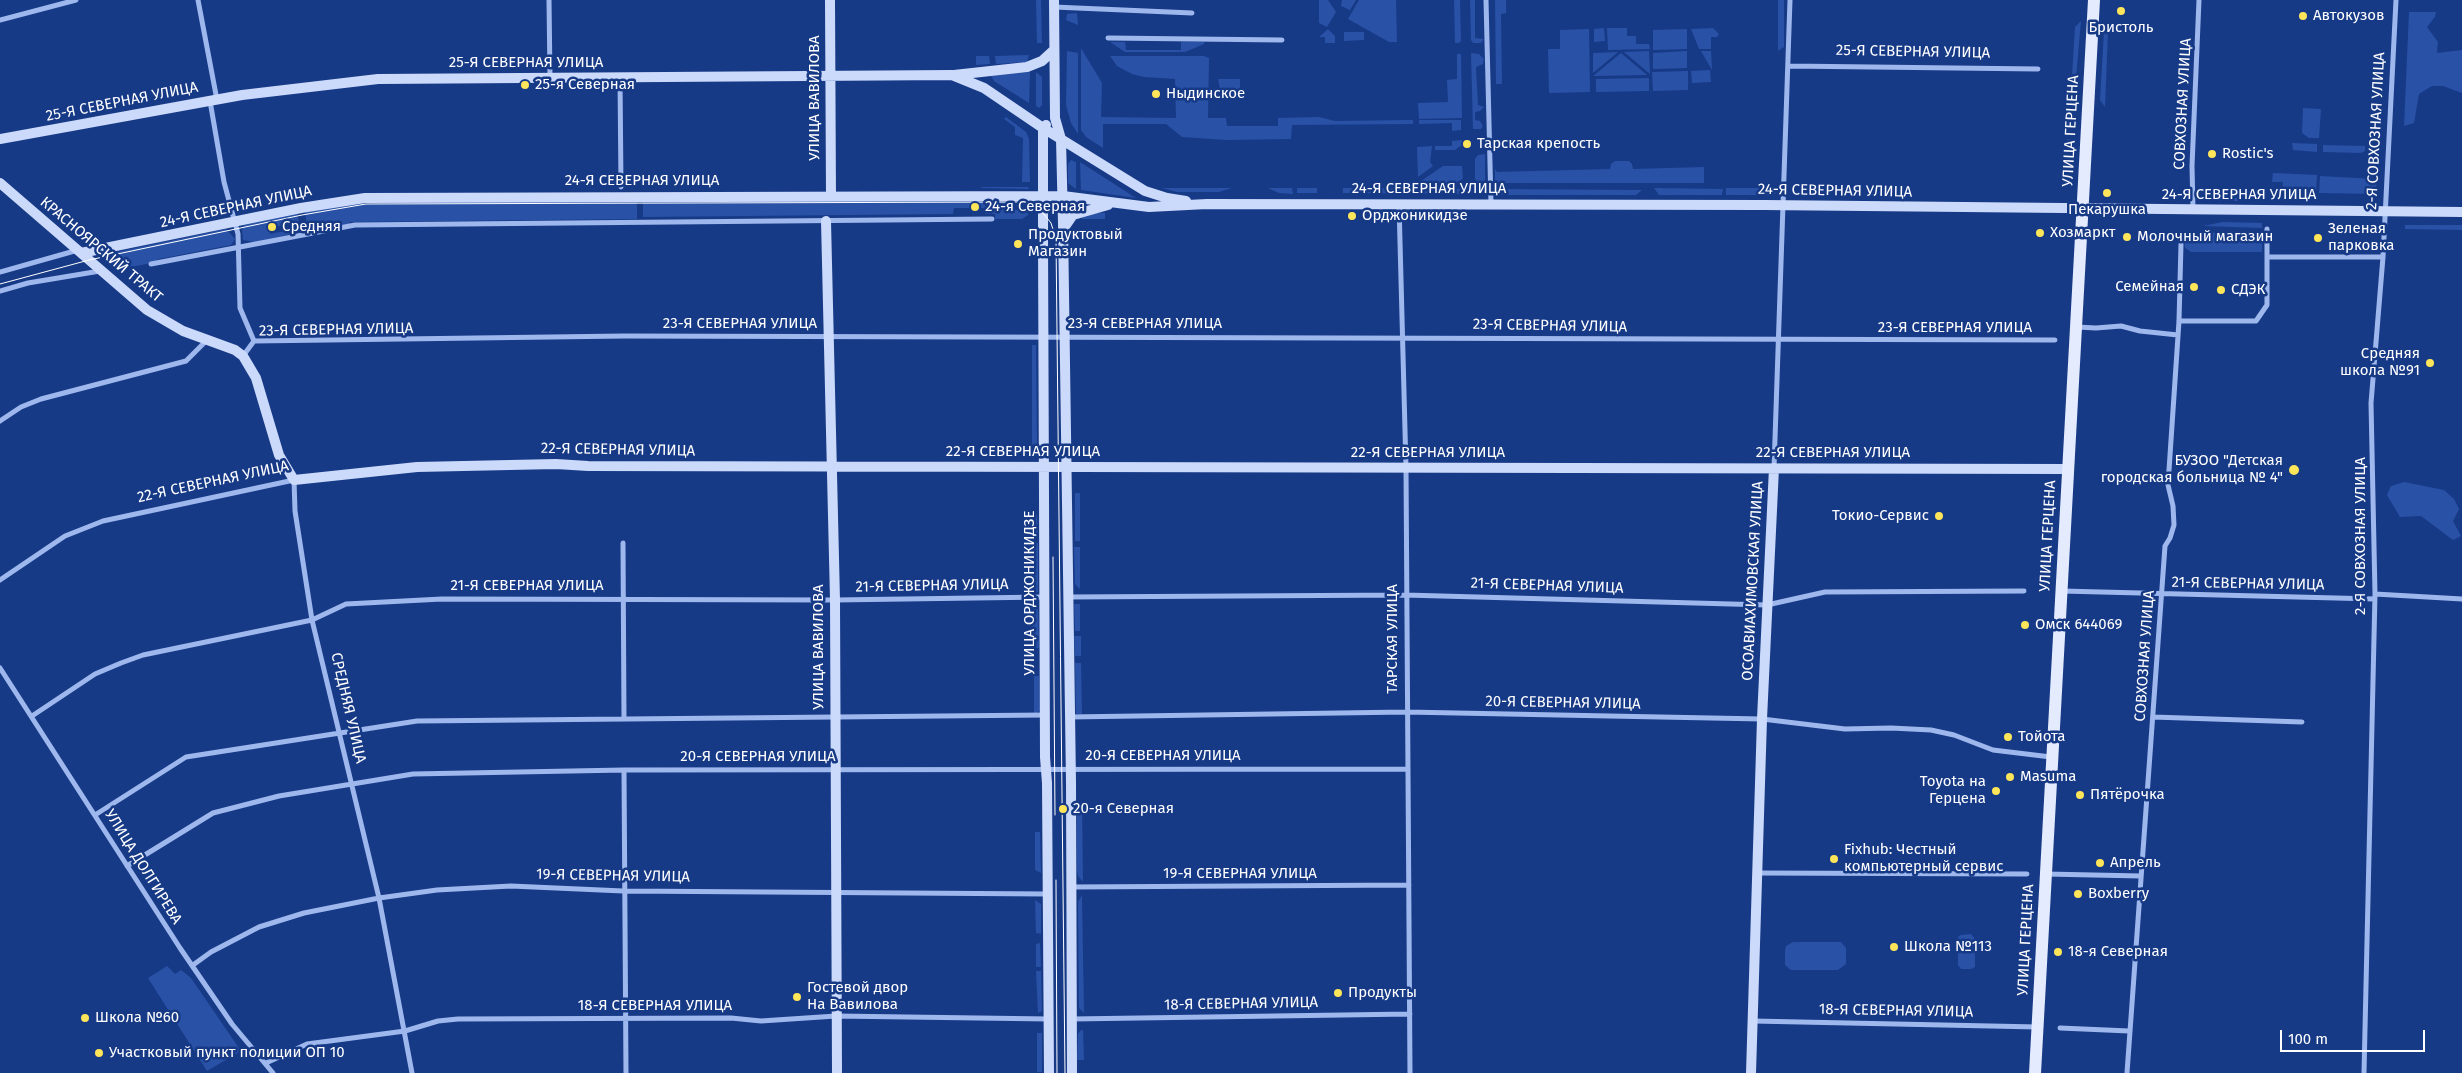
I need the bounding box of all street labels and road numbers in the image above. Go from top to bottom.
street label: УЛИЦА ВАВИЛОВА [806,35,824,161]
street label: СОВХОЗНАЯ УЛИЦА [2171,38,2195,170]
street label: 25-Я СЕВЕРНАЯ УЛИЦА [1836,42,1990,62]
street label: 2-Я СОВХОЗНАЯ УЛИЦА [2363,52,2389,210]
street label: 25-Я СЕВЕРНАЯ УЛИЦА [449,54,603,72]
street label: УЛИЦА ГЕРЦЕНА [2059,75,2083,187]
street label: 25-Я СЕВЕРНАЯ УЛИЦА [44,78,200,126]
street label: 24-Я СЕВЕРНАЯ УЛИЦА [565,172,719,190]
street label: 24-Я СЕВЕРНАЯ УЛИЦА [1352,180,1506,198]
street label: 24-Я СЕВЕРНАЯ УЛИЦА [1758,181,1912,201]
street label: 24-Я СЕВЕРНАЯ УЛИЦА [159,182,313,232]
street label: 24-Я СЕВЕРНАЯ УЛИЦА [2162,186,2316,204]
street label: КРАСНОЯРСКИЙ ТРАКТ [36,194,166,306]
street label: 23-Я СЕВЕРНАЯ УЛИЦА [663,315,817,333]
street label: 23-Я СЕВЕРНАЯ УЛИЦА [1068,315,1222,333]
street label: 23-Я СЕВЕРНАЯ УЛИЦА [1473,316,1627,336]
street label: 23-Я СЕВЕРНАЯ УЛИЦА [1878,319,2032,337]
street label: 23-Я СЕВЕРНАЯ УЛИЦА [259,320,413,340]
street label: 22-Я СЕВЕРНАЯ УЛИЦА [541,440,695,460]
street label: 22-Я СЕВЕРНАЯ УЛИЦА [946,443,1100,461]
street label: 22-Я СЕВЕРНАЯ УЛИЦА [1351,444,1505,462]
street label: 22-Я СЕВЕРНАЯ УЛИЦА [1756,444,1910,462]
street label: 22-Я СЕВЕРНАЯ УЛИЦА [136,457,290,507]
street label: 2-Я СОВХОЗНАЯ УЛИЦА [2352,457,2370,615]
street label: УЛИЦА ГЕРЦЕНА [2036,480,2060,592]
street label: ОСОАВИАХИМОВСКАЯ УЛИЦА [1739,481,1767,681]
street label: УЛИЦА ОРДЖОНИКИДЗЕ [1021,511,1039,675]
street label: 21-Я СЕВЕРНАЯ УЛИЦА [1470,574,1624,598]
street label: 21-Я СЕВЕРНАЯ УЛИЦА [2171,574,2325,594]
street label: 21-Я СЕВЕРНАЯ УЛИЦА [855,576,1009,596]
street label: 21-Я СЕВЕРНАЯ УЛИЦА [450,577,604,595]
street label: УЛИЦА ВАВИЛОВА [810,584,828,710]
street label: ТАРСКАЯ УЛИЦА [1384,584,1402,694]
street label: СОВХОЗНАЯ УЛИЦА [2131,590,2159,722]
street label: СРЕДНЯЯ УЛИЦА [327,651,369,765]
street label: 20-Я СЕВЕРНАЯ УЛИЦА [1485,693,1641,713]
street label: 20-Я СЕВЕРНАЯ УЛИЦА [1085,747,1241,765]
street label: 20-Я СЕВЕРНАЯ УЛИЦА [680,748,836,766]
street label: УЛИЦА ДОЛГИРЕВА [100,806,186,928]
street label: 19-Я СЕВЕРНАЯ УЛИЦА [1163,865,1317,883]
street label: 19-Я СЕВЕРНАЯ УЛИЦА [536,866,690,886]
street label: УЛИЦА ГЕРЦЕНА [2014,884,2038,996]
street label: 18-Я СЕВЕРНАЯ УЛИЦА [1164,994,1318,1014]
street label: 18-Я СЕВЕРНАЯ УЛИЦА [578,997,732,1015]
street label: 18-Я СЕВЕРНАЯ УЛИЦА [1819,1001,1973,1021]

